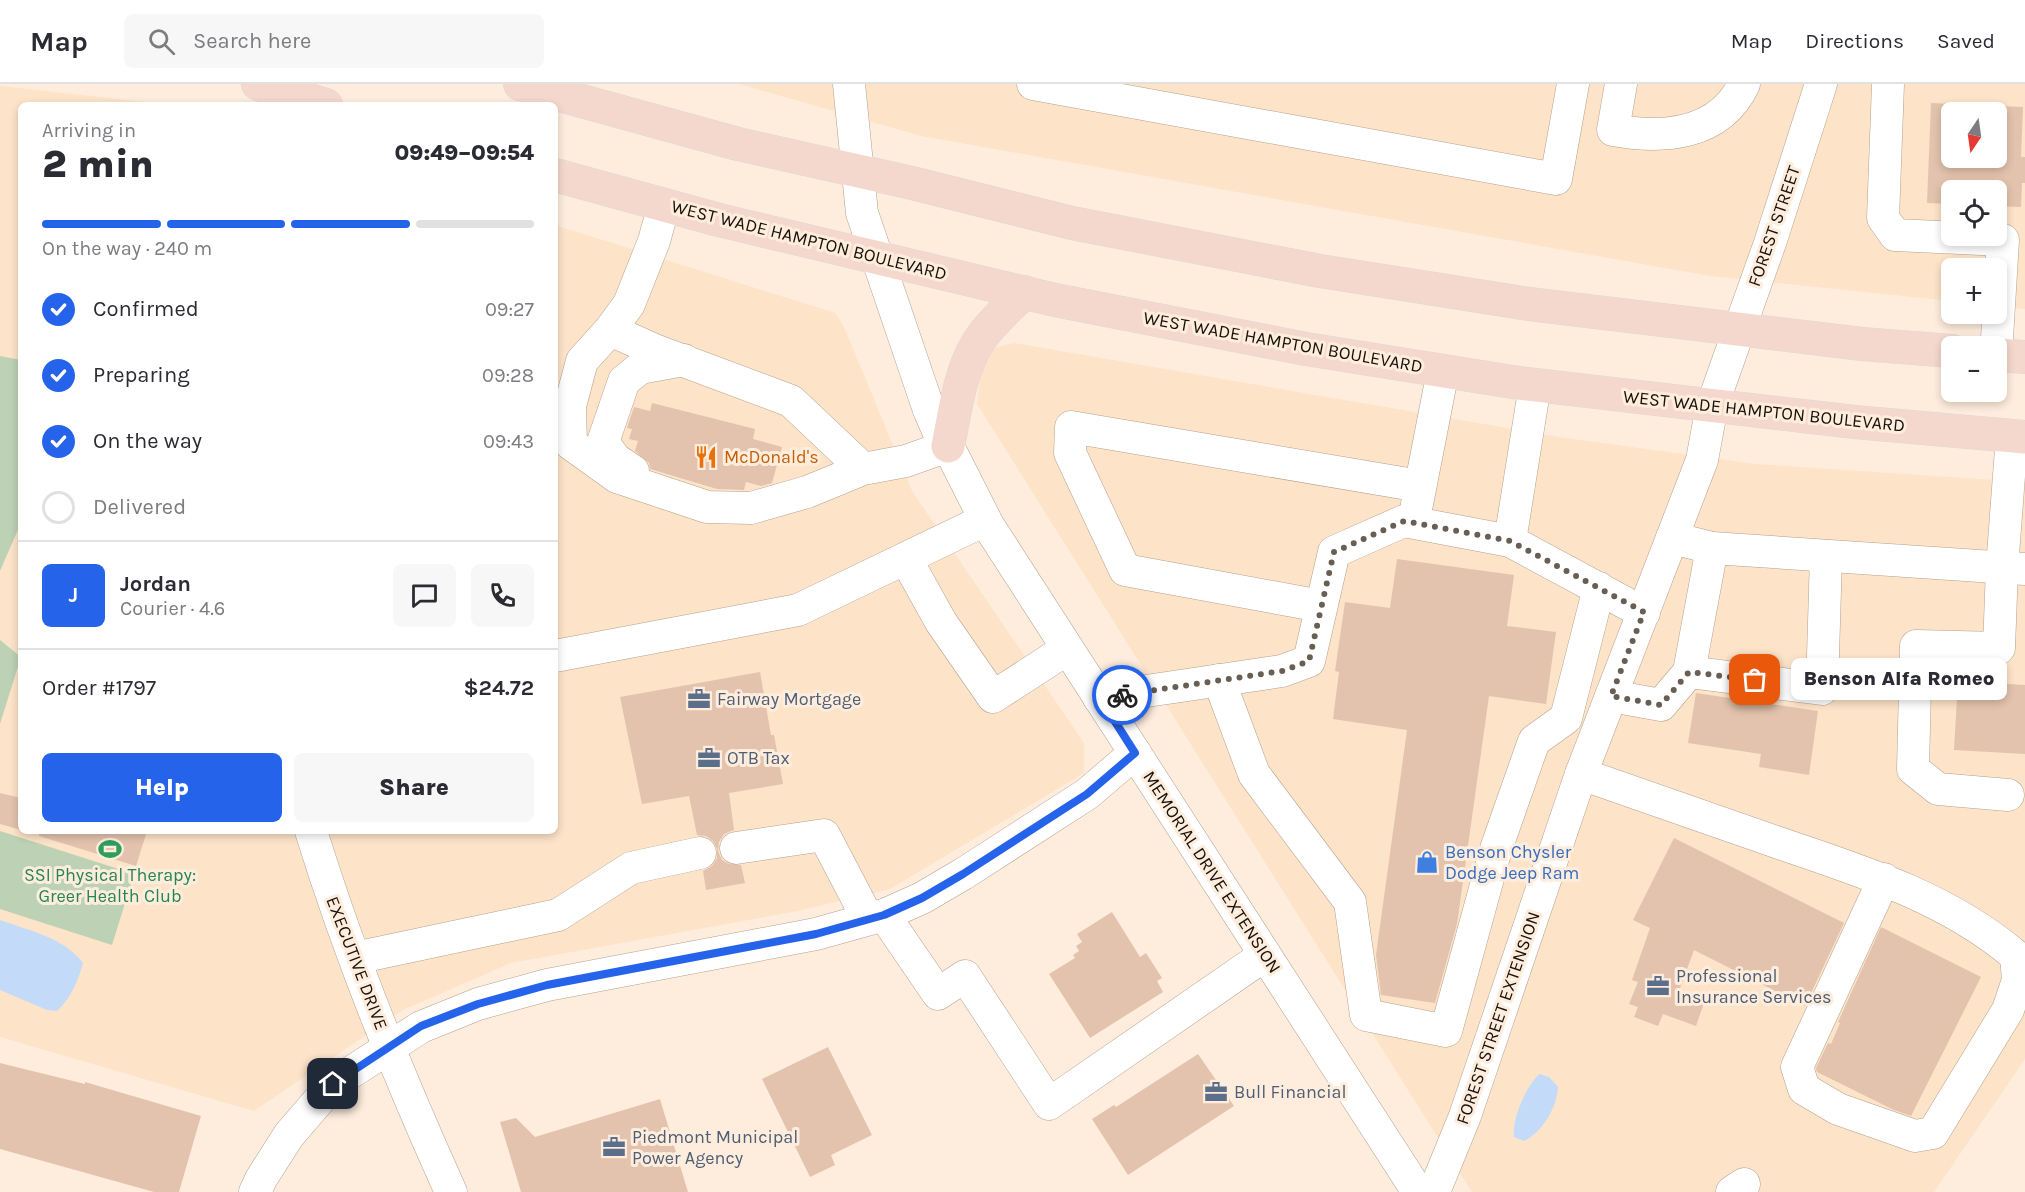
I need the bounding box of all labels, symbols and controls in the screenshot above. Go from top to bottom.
search box [124,14,544,68]
text: Map [30,25,88,58]
icon: search [145,25,178,58]
text: Search here [193,28,311,54]
text: Map [1731,29,1772,53]
text: Directions [1805,29,1904,53]
text: Saved [1937,29,1995,53]
north arrow [1941,102,2007,168]
map controls [1941,102,2007,402]
text: Arriving in [42,119,136,142]
text: 09:49–09:54 [395,140,534,166]
text: 2 min [42,141,154,187]
street label: FOREST STREET [1743,163,1805,289]
button: locate [1941,180,2007,246]
street label: WEST WADE HAMPTON BOULEVARD [669,195,949,285]
text: On the way · 240 m [42,237,212,260]
button: + [1941,258,2007,324]
icon: check [42,293,75,326]
text: Confirmed [93,296,199,322]
text: 09:27 [485,298,534,321]
street label: WEST WADE HAMPTON BOULEVARD [1142,307,1424,377]
button: − [1941,336,2007,402]
icon: check [42,359,75,392]
text: Preparing [93,362,190,388]
text: 09:28 [482,364,534,387]
street label: WEST WADE HAMPTON BOULEVARD [1622,385,1906,437]
icon: check [42,425,75,458]
text: On the way [93,428,202,454]
text: 09:43 [483,430,534,453]
restaurant icon: McDonald's [693,444,719,470]
place label: McDonald's [724,446,819,468]
text: Delivered [93,494,186,520]
button: chat [393,564,456,627]
button: phone [471,564,534,627]
text: Jordan [120,571,191,597]
text: J [69,582,78,608]
text: Courier · 4.6 [120,597,225,620]
pin [1729,654,1780,705]
callout: Benson Alfa Romeo [1791,659,2007,701]
icon: bag [1738,663,1771,696]
courier [1092,665,1152,725]
text: Benson Alfa Romeo [1804,667,1994,690]
text: Order #1797 [42,675,156,701]
text: $24.72 [463,675,534,701]
icon: bike [1106,679,1139,712]
office icon: Fairway Mortgage [686,686,712,712]
place label: Fairway Mortgage [717,688,861,710]
office icon: OTB Tax [696,745,722,771]
place label: OTB Tax [727,747,790,769]
button: Help [42,753,282,822]
button: Share [294,753,534,822]
street label: MEMORIAL DRIVE EXTENSION [1138,767,1286,977]
sports icon: SSI Physical Therapy: Greer Health Club [97,836,123,862]
place label: Benson Chysler Dodge Jeep Ram [1445,841,1579,884]
shop icon: Benson Chysler Dodge Jeep Ram [1414,849,1440,875]
place label: SSI Physical Therapy: Greer Health Club [24,864,196,907]
street label: EXECUTIVE DRIVE [321,893,393,1033]
street label: FOREST STREET EXTENSION [1451,909,1545,1127]
place label: Professional Insurance Services [1676,965,1831,1008]
office icon: Professional Insurance Services [1645,973,1671,999]
pin [307,1058,358,1109]
icon: home [316,1067,349,1100]
office icon: Bull Financial [1203,1079,1229,1105]
place label: Bull Financial [1234,1081,1346,1103]
place label: Piedmont Municipal Power Agency [632,1126,798,1169]
office icon: Piedmont Municipal Power Agency [601,1134,627,1160]

